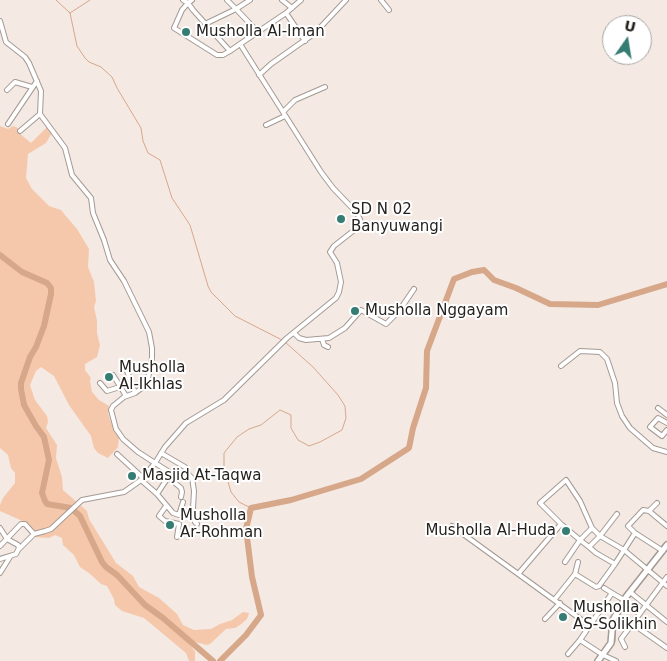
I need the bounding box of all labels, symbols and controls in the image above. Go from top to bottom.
north arrow [602,15,652,65]
text: U [623,17,637,35]
place label: Musholla Al-Iman [196,23,325,41]
marker: Musholla Al-Iman [180,26,192,38]
place label: SD N 02 Banyuwangi [351,201,443,236]
marker: SD N 02 Banyuwangi [335,213,347,225]
place label: Musholla Nggayam [365,302,508,320]
marker: Musholla Nggayam [349,305,361,317]
place label: Musholla Al-Ikhlas [119,359,185,394]
marker: Musholla Al-Ikhlas [103,371,115,383]
place label: Masjid At-Taqwa [142,467,261,485]
marker: Masjid At-Taqwa [126,470,138,482]
place label: Musholla Ar-Rohman [180,507,263,542]
marker: Musholla Ar-Rohman [164,519,176,531]
place label: Musholla Al-Huda [425,522,556,540]
marker: Musholla Al-Huda [560,525,572,537]
place label: Musholla AS-Solikhin [573,599,657,634]
marker: Musholla AS-Solikhin [557,611,569,623]

